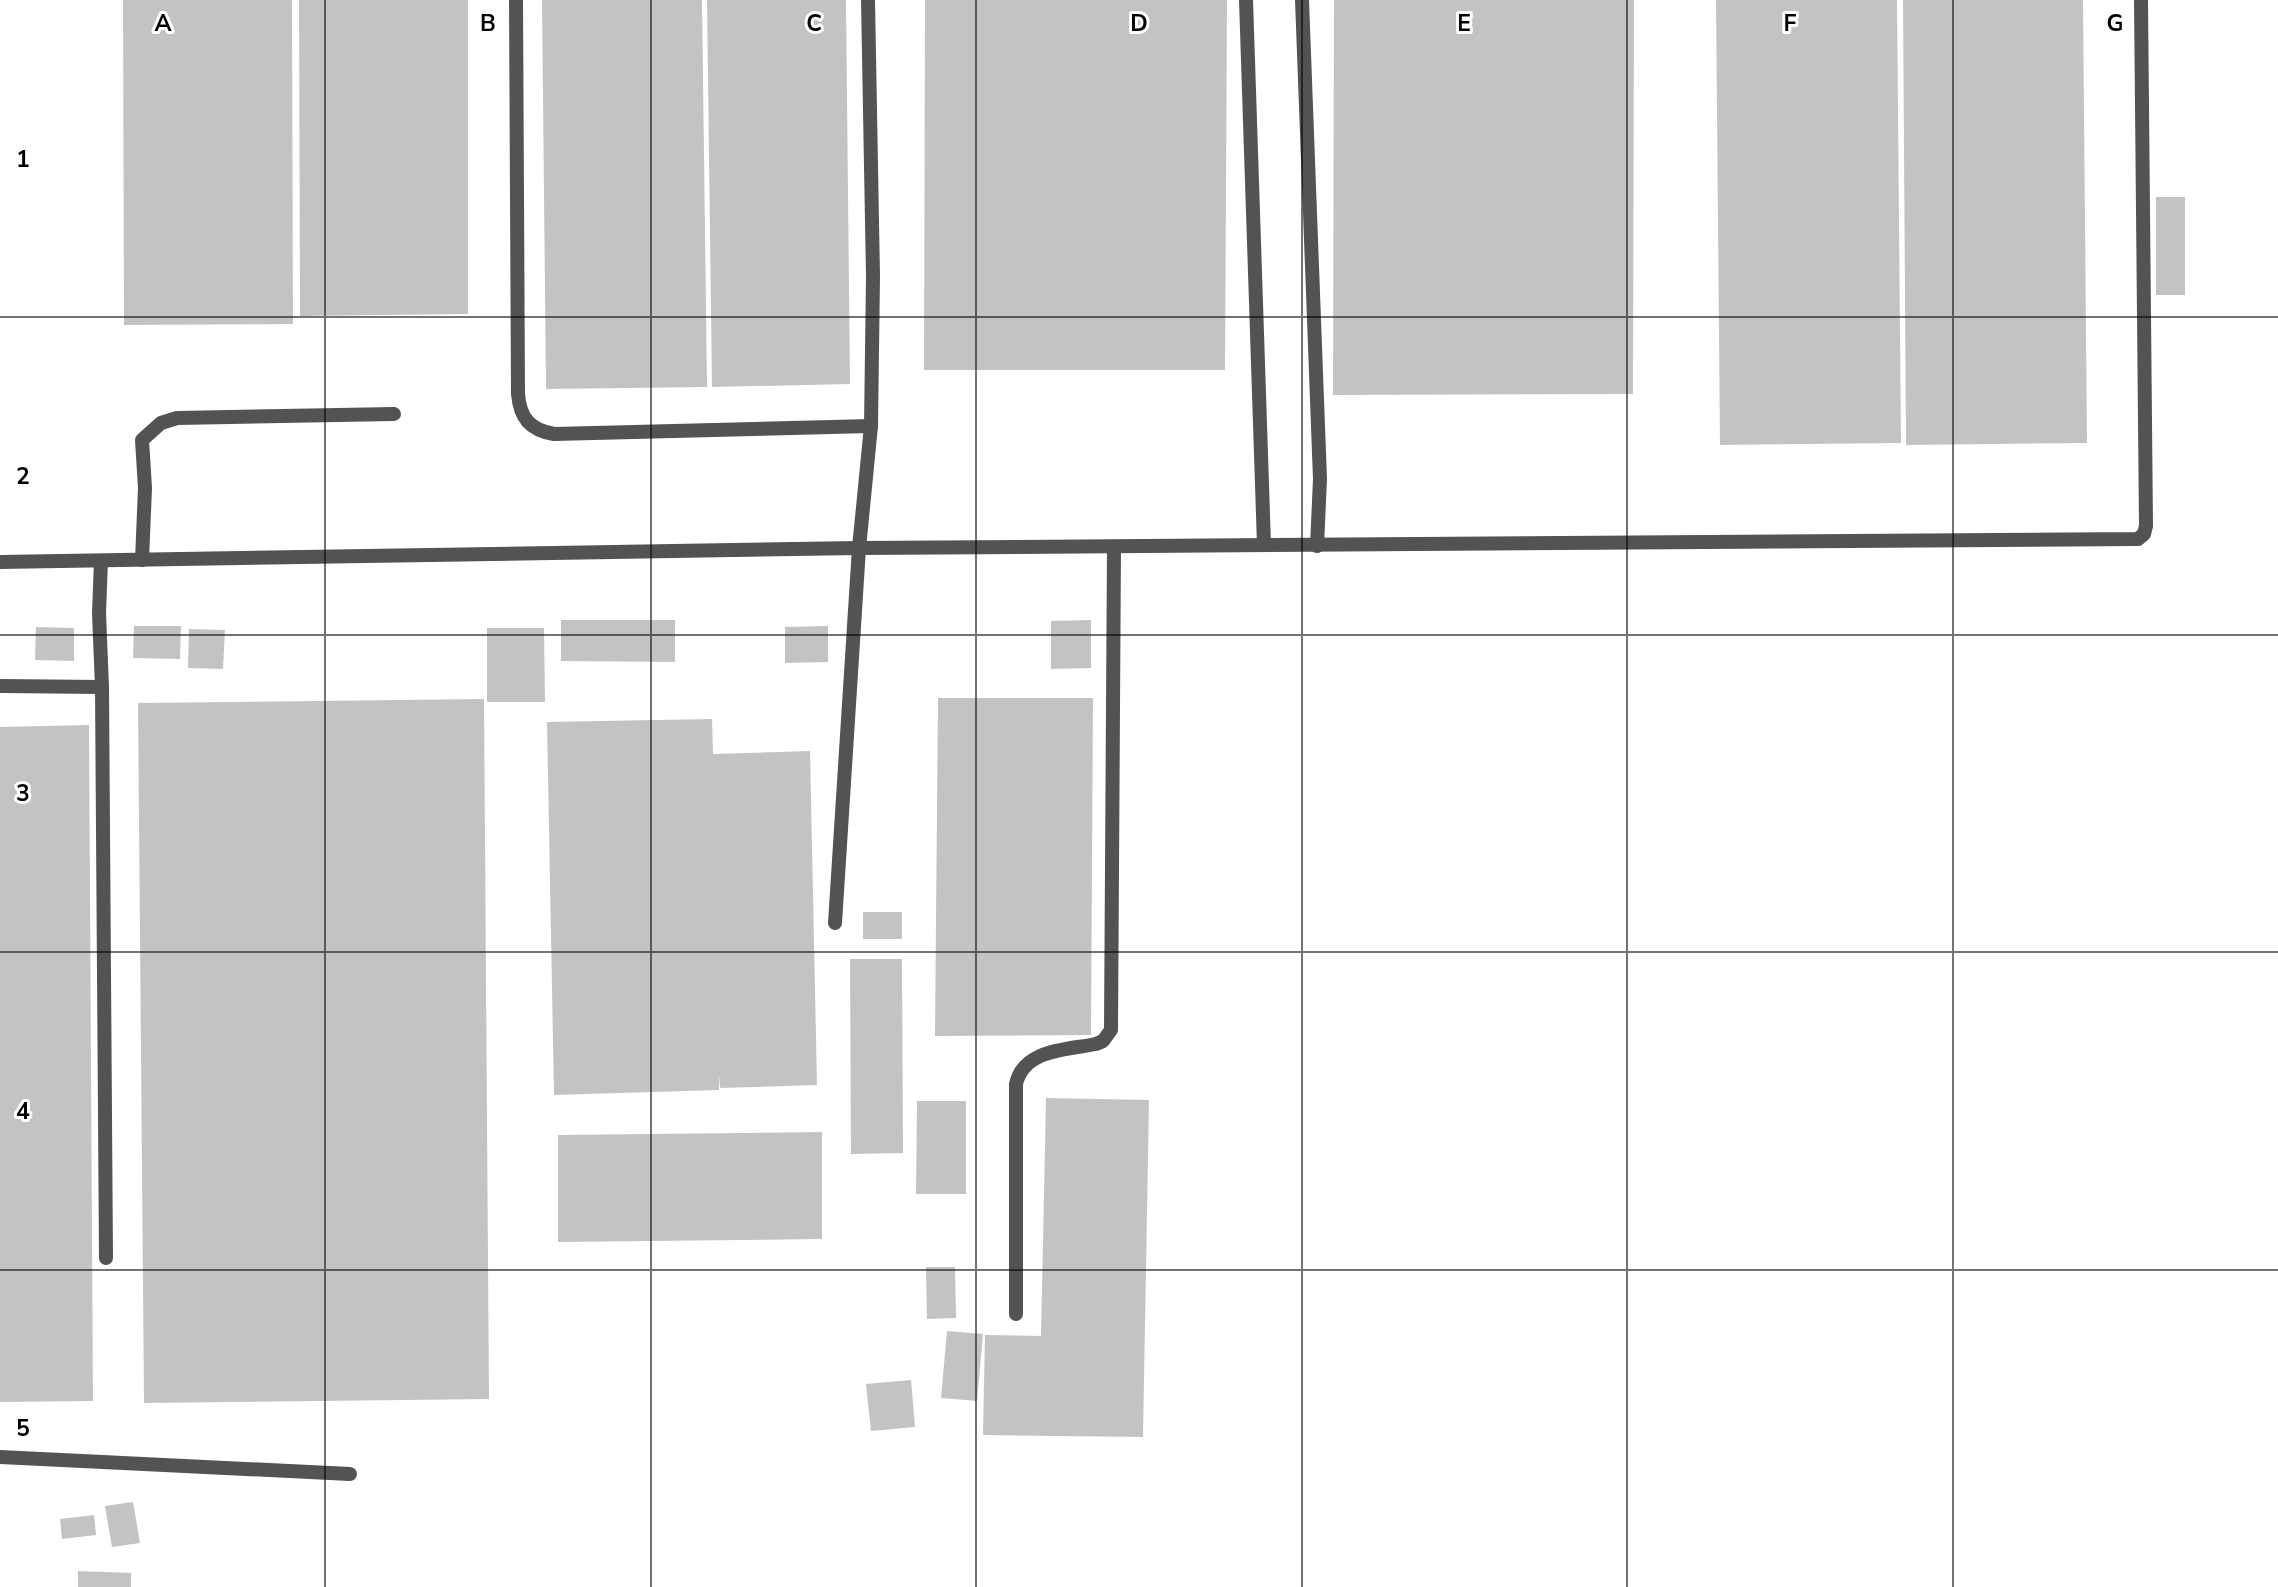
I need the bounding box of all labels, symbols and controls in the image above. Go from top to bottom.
text: A [154,8,172,39]
text: B [480,8,496,39]
text: C [806,8,822,39]
text: D [1130,8,1148,39]
text: E [1457,8,1471,39]
text: F [1784,8,1797,39]
text: G [2107,8,2123,39]
text: 1 [16,144,30,175]
text: 2 [16,461,30,492]
text: 3 [16,778,30,809]
text: 4 [16,1096,30,1127]
text: 5 [16,1413,30,1444]

